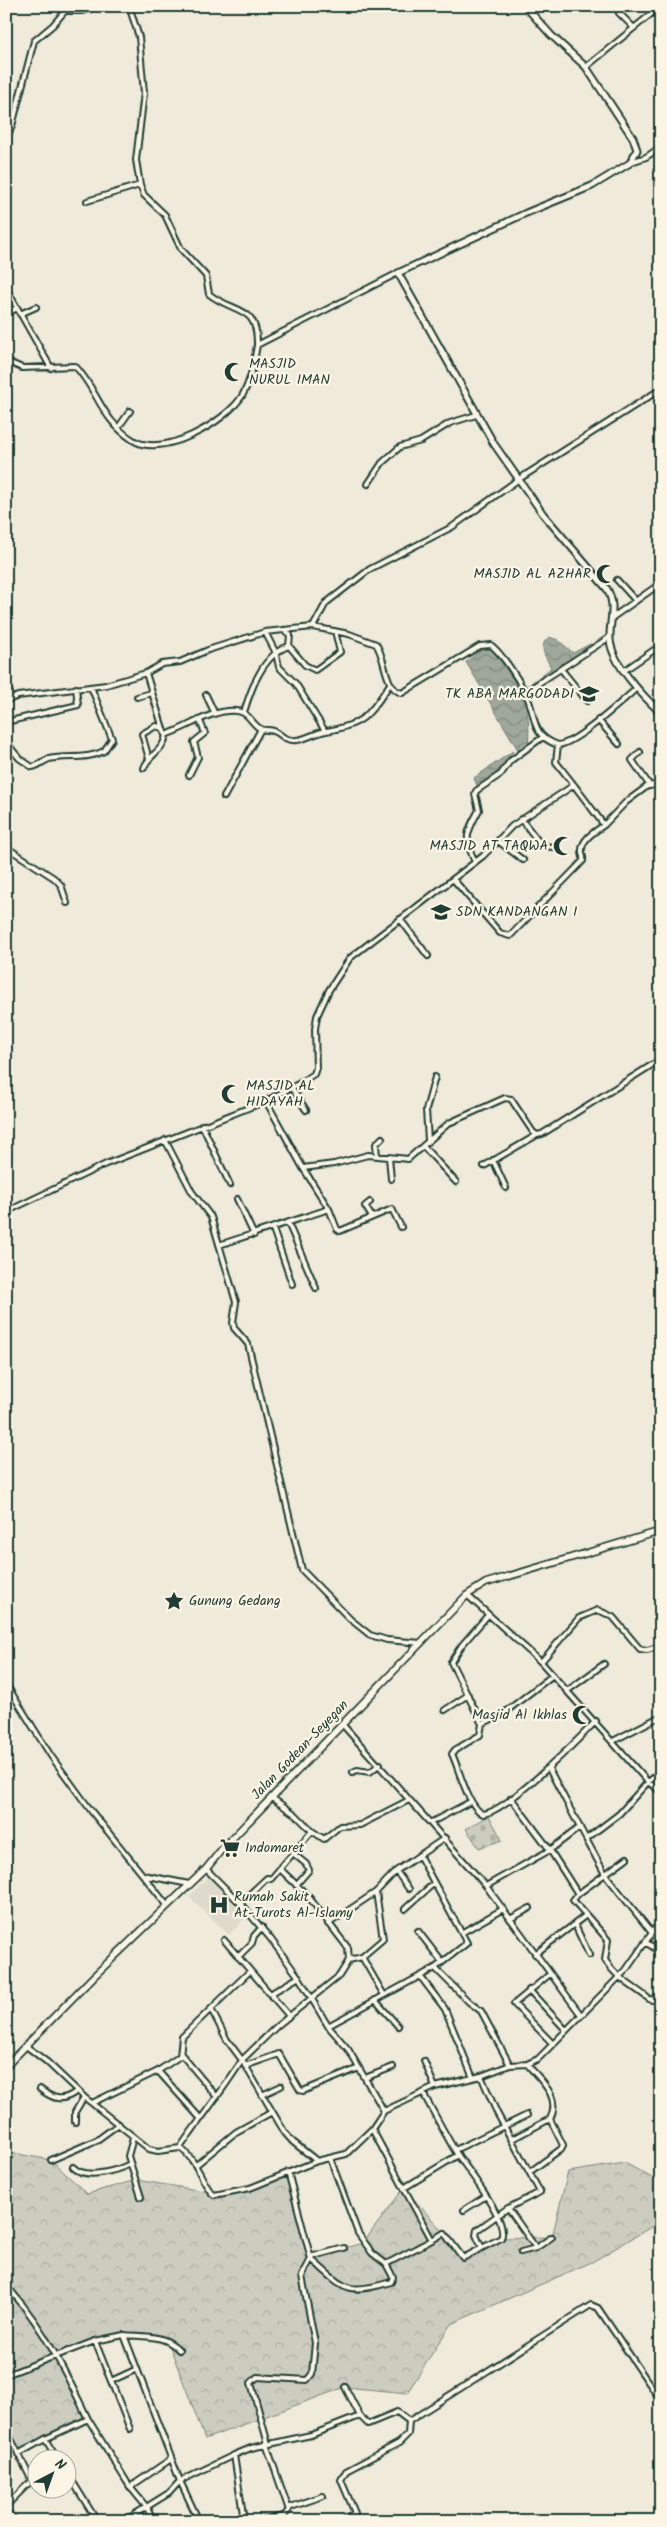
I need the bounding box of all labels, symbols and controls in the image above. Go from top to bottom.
place label: MASJID NURUL IMAN [249,353,331,391]
mosque icon: MASJID NURUL IMAN [223,361,245,383]
place label: MASJID AL AZHAR [473,563,591,585]
mosque icon: MASJID AL AZHAR [595,563,617,585]
place label: TK ABA MARGODADI [445,683,574,705]
school or university icon: TK ABA MARGODADI [578,683,600,705]
place label: MASJID AT TAQWA [429,835,548,857]
mosque icon: MASJID AT TAQWA [552,835,574,857]
school or university icon: SDN KANDANGAN I [430,901,452,923]
place label: SDN KANDANGAN I [456,901,577,923]
place label: MASJID AL HIDAYAH [246,1075,315,1113]
mosque icon: MASJID AL HIDAYAH [220,1083,242,1105]
place icon: Gunung Gedang [163,1590,185,1612]
place label: Gunung Gedang [189,1590,281,1612]
street label: Jalan Godean-Seyegan [246,1695,354,1805]
place label: Masjid Al Ikhlas [472,1704,567,1726]
mosque icon: Masjid Al Ikhlas [571,1704,593,1726]
supermarket icon: Indomaret [219,1837,241,1859]
place label: Indomaret [245,1837,305,1859]
place label: Rumah Sakit At-Turots Al-Islamy [234,1886,353,1924]
hospital icon: Rumah Sakit At-Turots Al-Islamy [208,1894,230,1916]
north arrow [28,2450,78,2500]
text: N [49,2454,71,2476]

